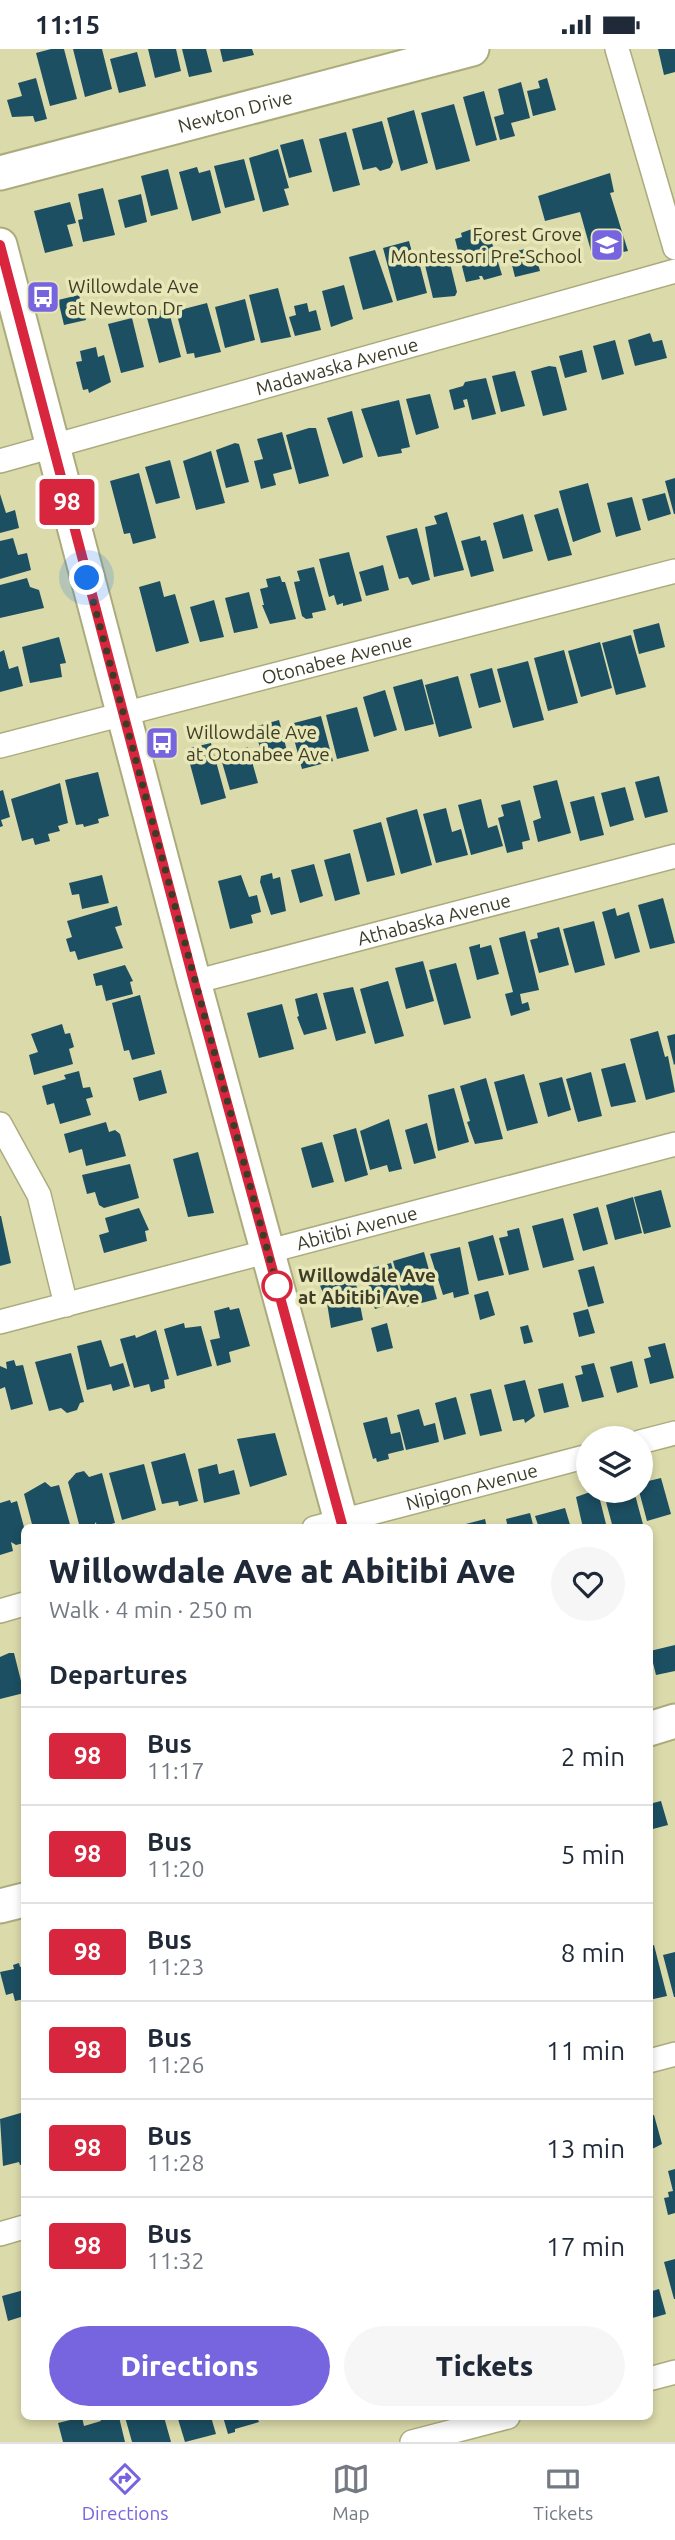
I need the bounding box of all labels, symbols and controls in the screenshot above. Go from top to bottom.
text: 11:15 [35,10,100,39]
street label: Newton Drive [175,86,295,137]
place label: Forest Grove Montessori Pre-School [390,223,582,267]
school or university icon: Forest Grove Montessori Pre-School [588,226,626,264]
place label: Willowdale Ave at Newton Dr [68,275,199,319]
bus stop icon: Willowdale Ave at Newton Dr [24,278,62,316]
street label: Madawaska Avenue [253,333,421,399]
line badge: 98 [36,479,98,525]
text: 98 [53,488,81,515]
your location [69,560,104,595]
street label: Otonabee Avenue [259,629,414,689]
place label: Willowdale Ave at Otonabee Ave [186,721,330,765]
bus stop icon: Willowdale Ave at Otonabee Ave [143,724,181,762]
street label: Athabaska Avenue [355,889,513,950]
street label: Abitibi Avenue [294,1201,420,1254]
place label: Willowdale Ave at Abitibi Ave [298,1264,436,1308]
marker: Willowdale Ave at Abitibi Ave [262,1271,292,1301]
map controls [576,1426,653,1503]
button: layers [576,1426,653,1503]
street label: Nipigon Avenue [403,1459,540,1514]
button: heart [551,1547,625,1621]
text: Willowdale Ave at Abitibi Ave [49,1552,516,1589]
text: Walk · 4 min · 250 m [49,1597,253,1622]
text: Departures [49,1660,187,1689]
text: Bus [147,1729,192,1758]
text: 98 [74,1742,101,1769]
text: 2 min [561,1742,625,1771]
text: 11:17 [147,1758,205,1783]
text: Bus [147,1827,192,1856]
text: 98 [74,1840,101,1867]
text: 5 min [561,1840,625,1869]
text: 11:20 [147,1856,205,1881]
text: Bus [147,1925,192,1954]
text: 98 [74,1938,101,1965]
text: 8 min [561,1938,625,1967]
text: 11:23 [147,1954,205,1979]
text: Bus [147,2023,192,2052]
text: 98 [74,2036,101,2063]
text: 11 min [546,2036,625,2065]
text: 11:26 [147,2052,205,2077]
text: Bus [147,2121,192,2150]
text: 98 [74,2134,101,2161]
text: 13 min [546,2134,625,2163]
text: 11:28 [147,2150,205,2175]
text: Bus [147,2219,192,2248]
text: 98 [74,2232,101,2259]
text: 17 min [546,2232,625,2261]
text: 11:32 [147,2248,205,2273]
button: Directions [49,2326,330,2406]
button: Tickets [344,2326,625,2406]
tab: Directions [82,2460,169,2524]
tab: Map [332,2460,370,2524]
tab: Tickets [533,2460,593,2524]

